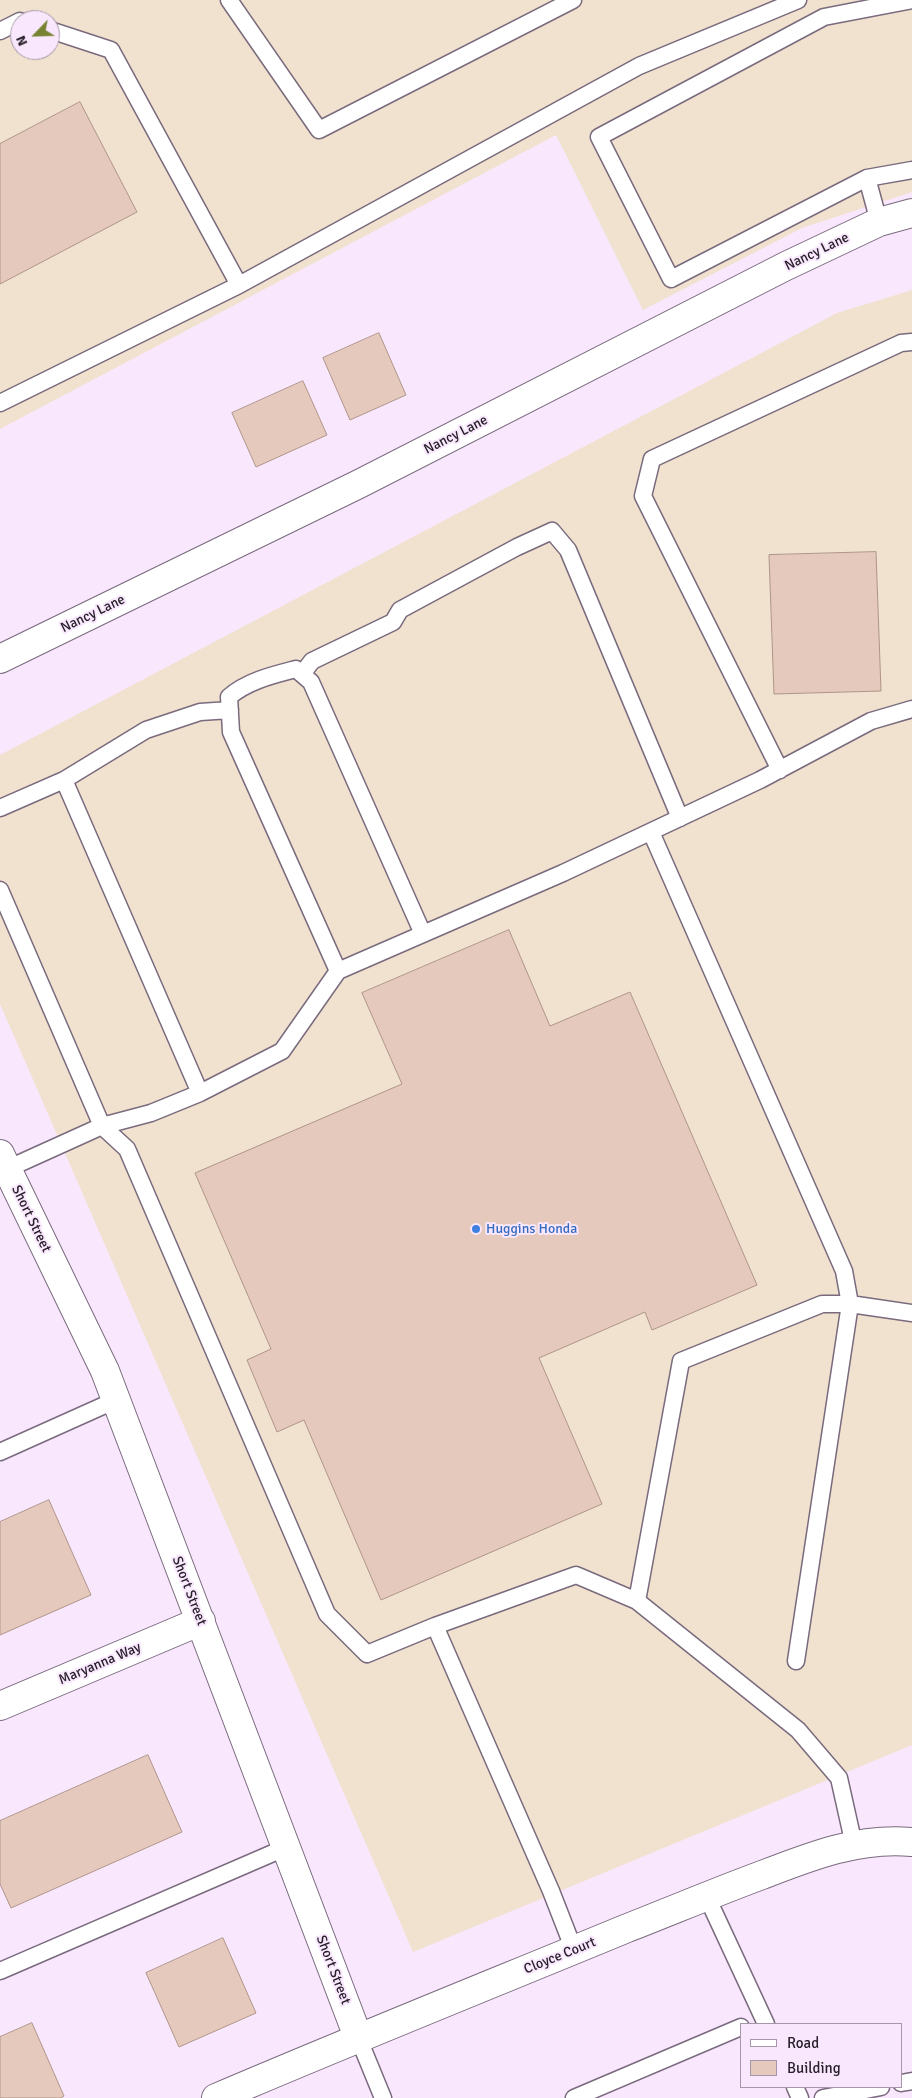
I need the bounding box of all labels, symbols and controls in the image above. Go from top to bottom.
north arrow [10,10,60,60]
text: N [12,33,32,49]
street label: Nancy Lane [782,229,852,275]
street label: Nancy Lane [421,412,491,458]
street label: Nancy Lane [58,591,128,637]
street label: Short Street [8,1183,54,1255]
place label: Huggins Honda [486,1221,577,1237]
marker: Huggins Honda [470,1223,482,1235]
street label: Short Street [168,1554,210,1628]
street label: Maryanna Way [56,1639,144,1689]
street label: Short Street [312,1933,354,2007]
street label: Cloyce Court [522,1934,598,1978]
legend [740,2023,902,2088]
text: Road [787,2034,819,2052]
text: Building [787,2059,841,2077]

